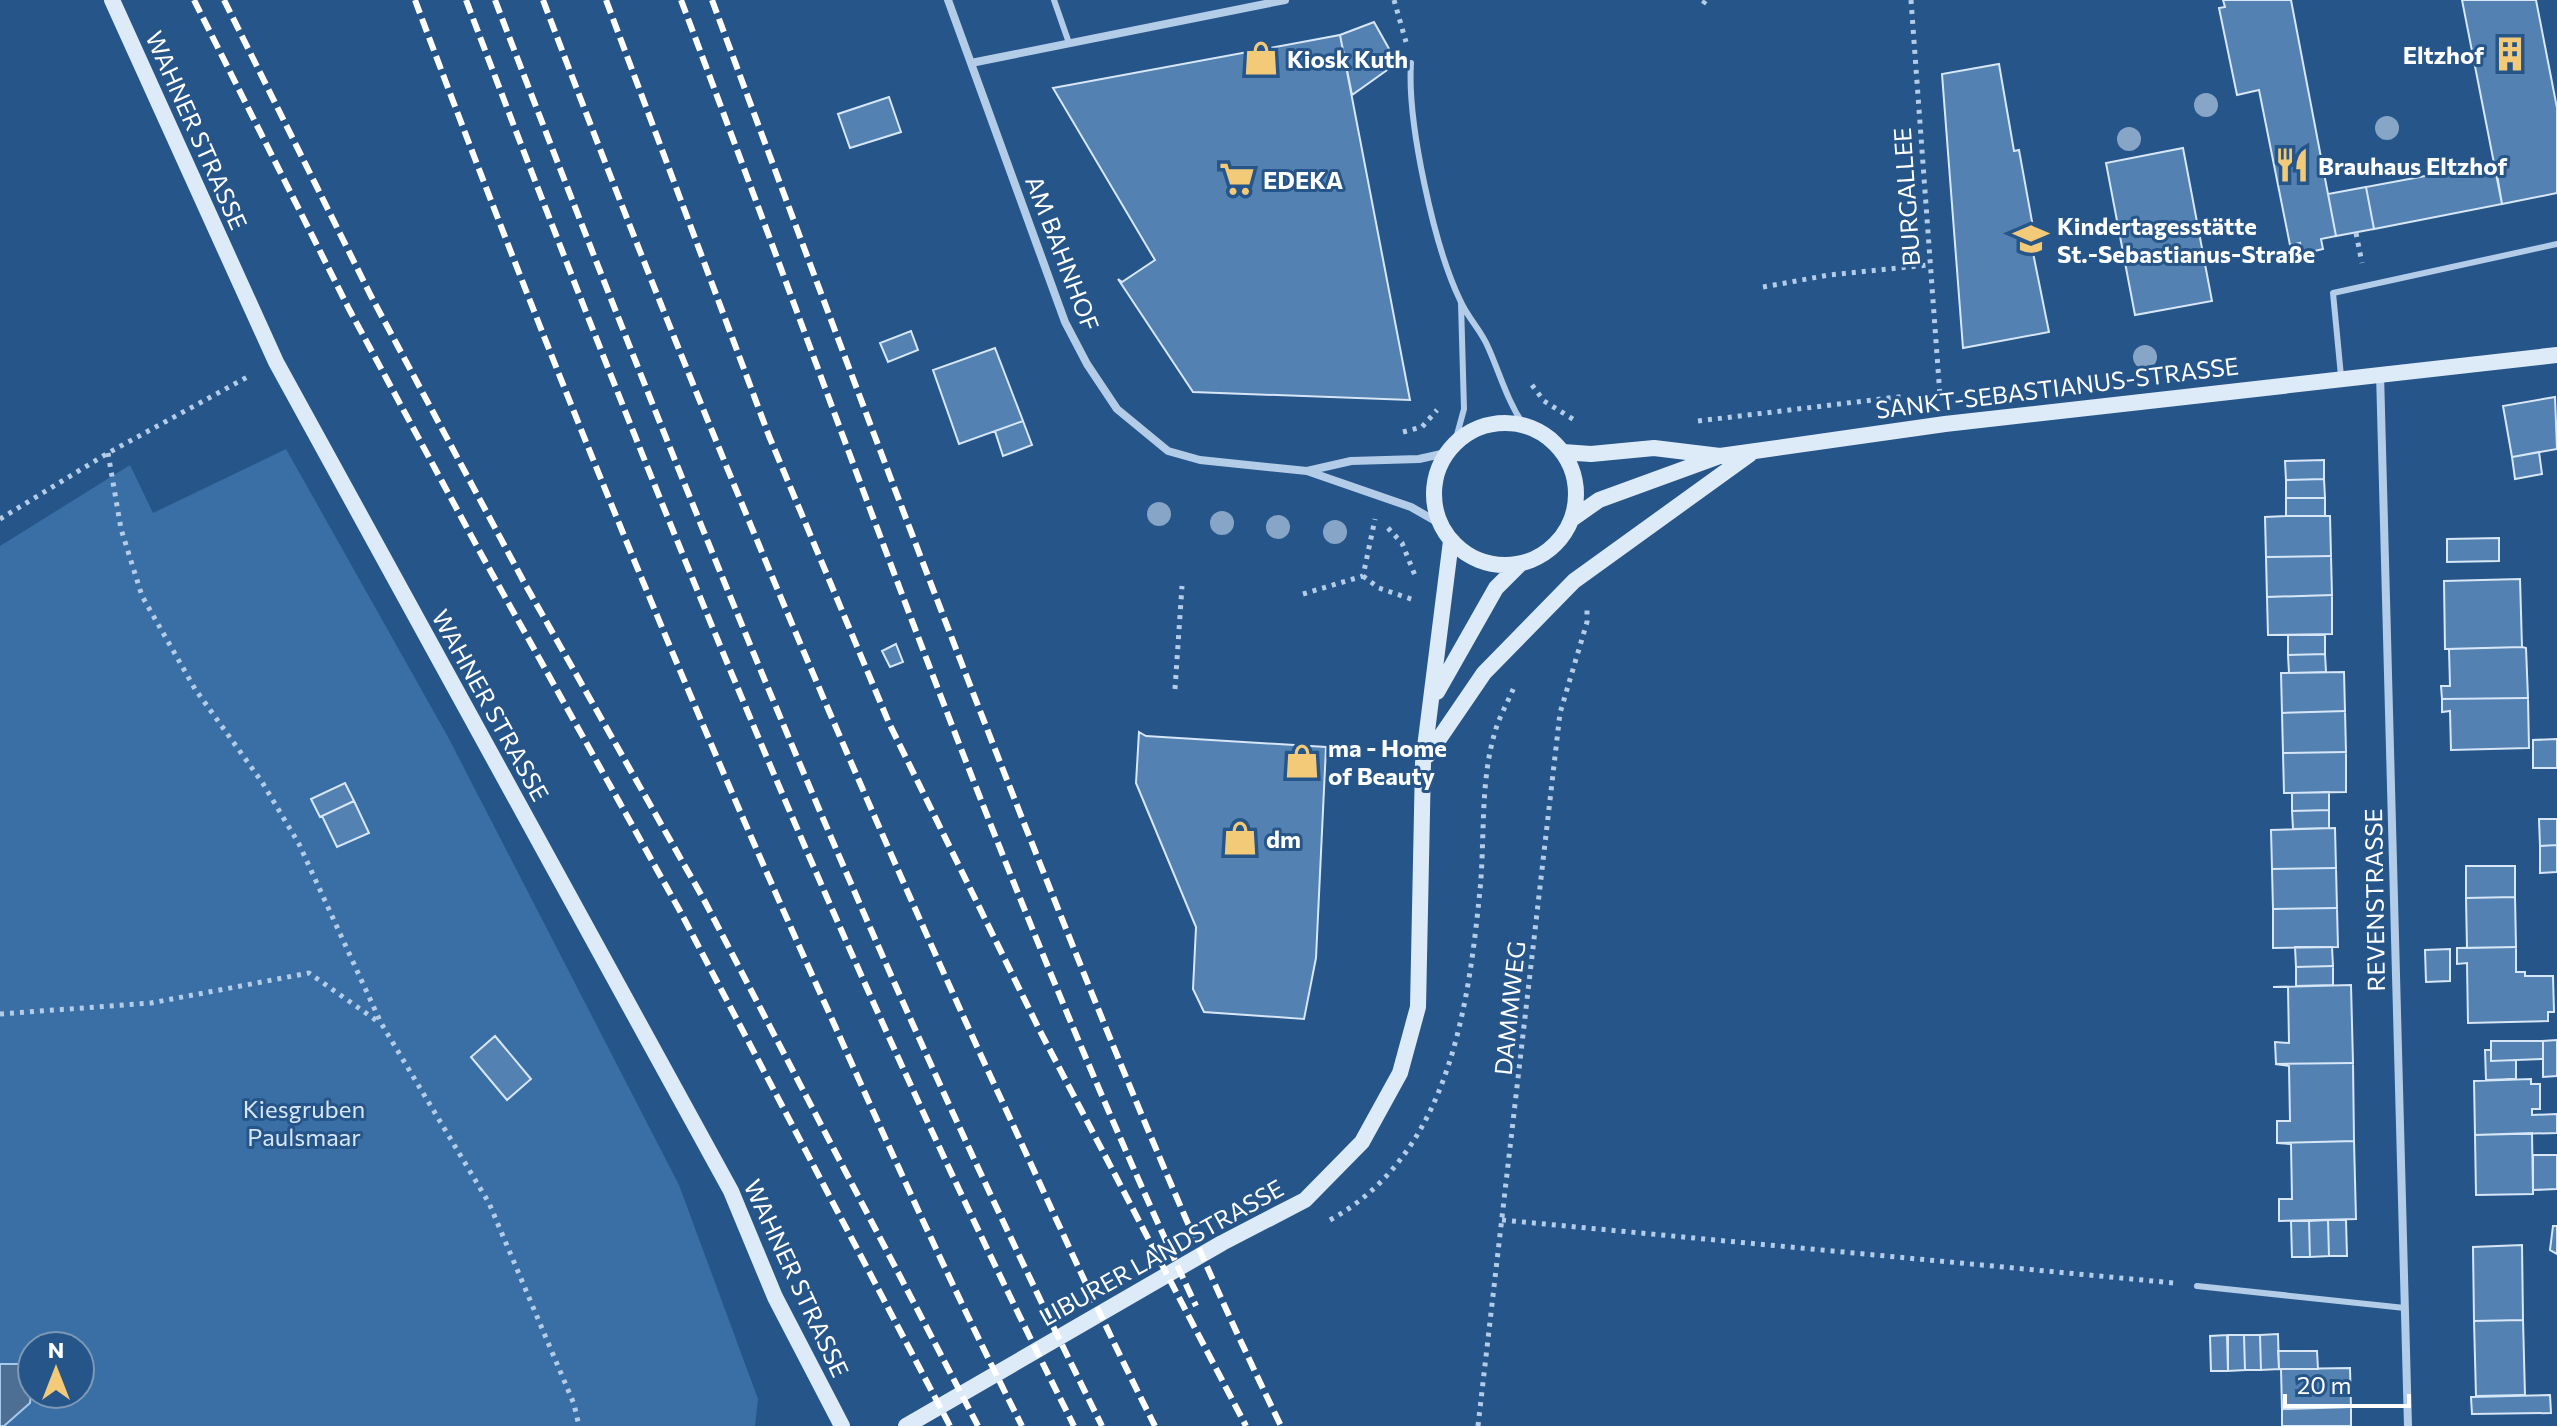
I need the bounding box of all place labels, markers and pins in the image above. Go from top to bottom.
building icon: Eltzhof [2491,35,2529,73]
shop icon: Kiosk Kuth [1242,39,1280,77]
place label: Eltzhof [2403,40,2484,69]
place label: Kiosk Kuth [1287,44,1408,73]
restaurant icon: Brauhaus Eltzhof [2273,146,2311,184]
place label: Brauhaus Eltzhof [2318,151,2507,180]
supermarket icon: EDEKA [1218,160,1256,198]
place label: EDEKA [1263,165,1343,194]
place label: Kindertagesstätte St.-Sebastianus-Straße [2057,211,2315,268]
school or university icon: Kindertagesstätte St.-Sebastianus-Straße [2012,220,2050,258]
place label: ma - Home of Beauty [1328,733,1447,790]
shop icon: ma - Home of Beauty [1283,742,1321,780]
shop icon: dm [1221,819,1259,857]
place label: dm [1266,824,1301,853]

